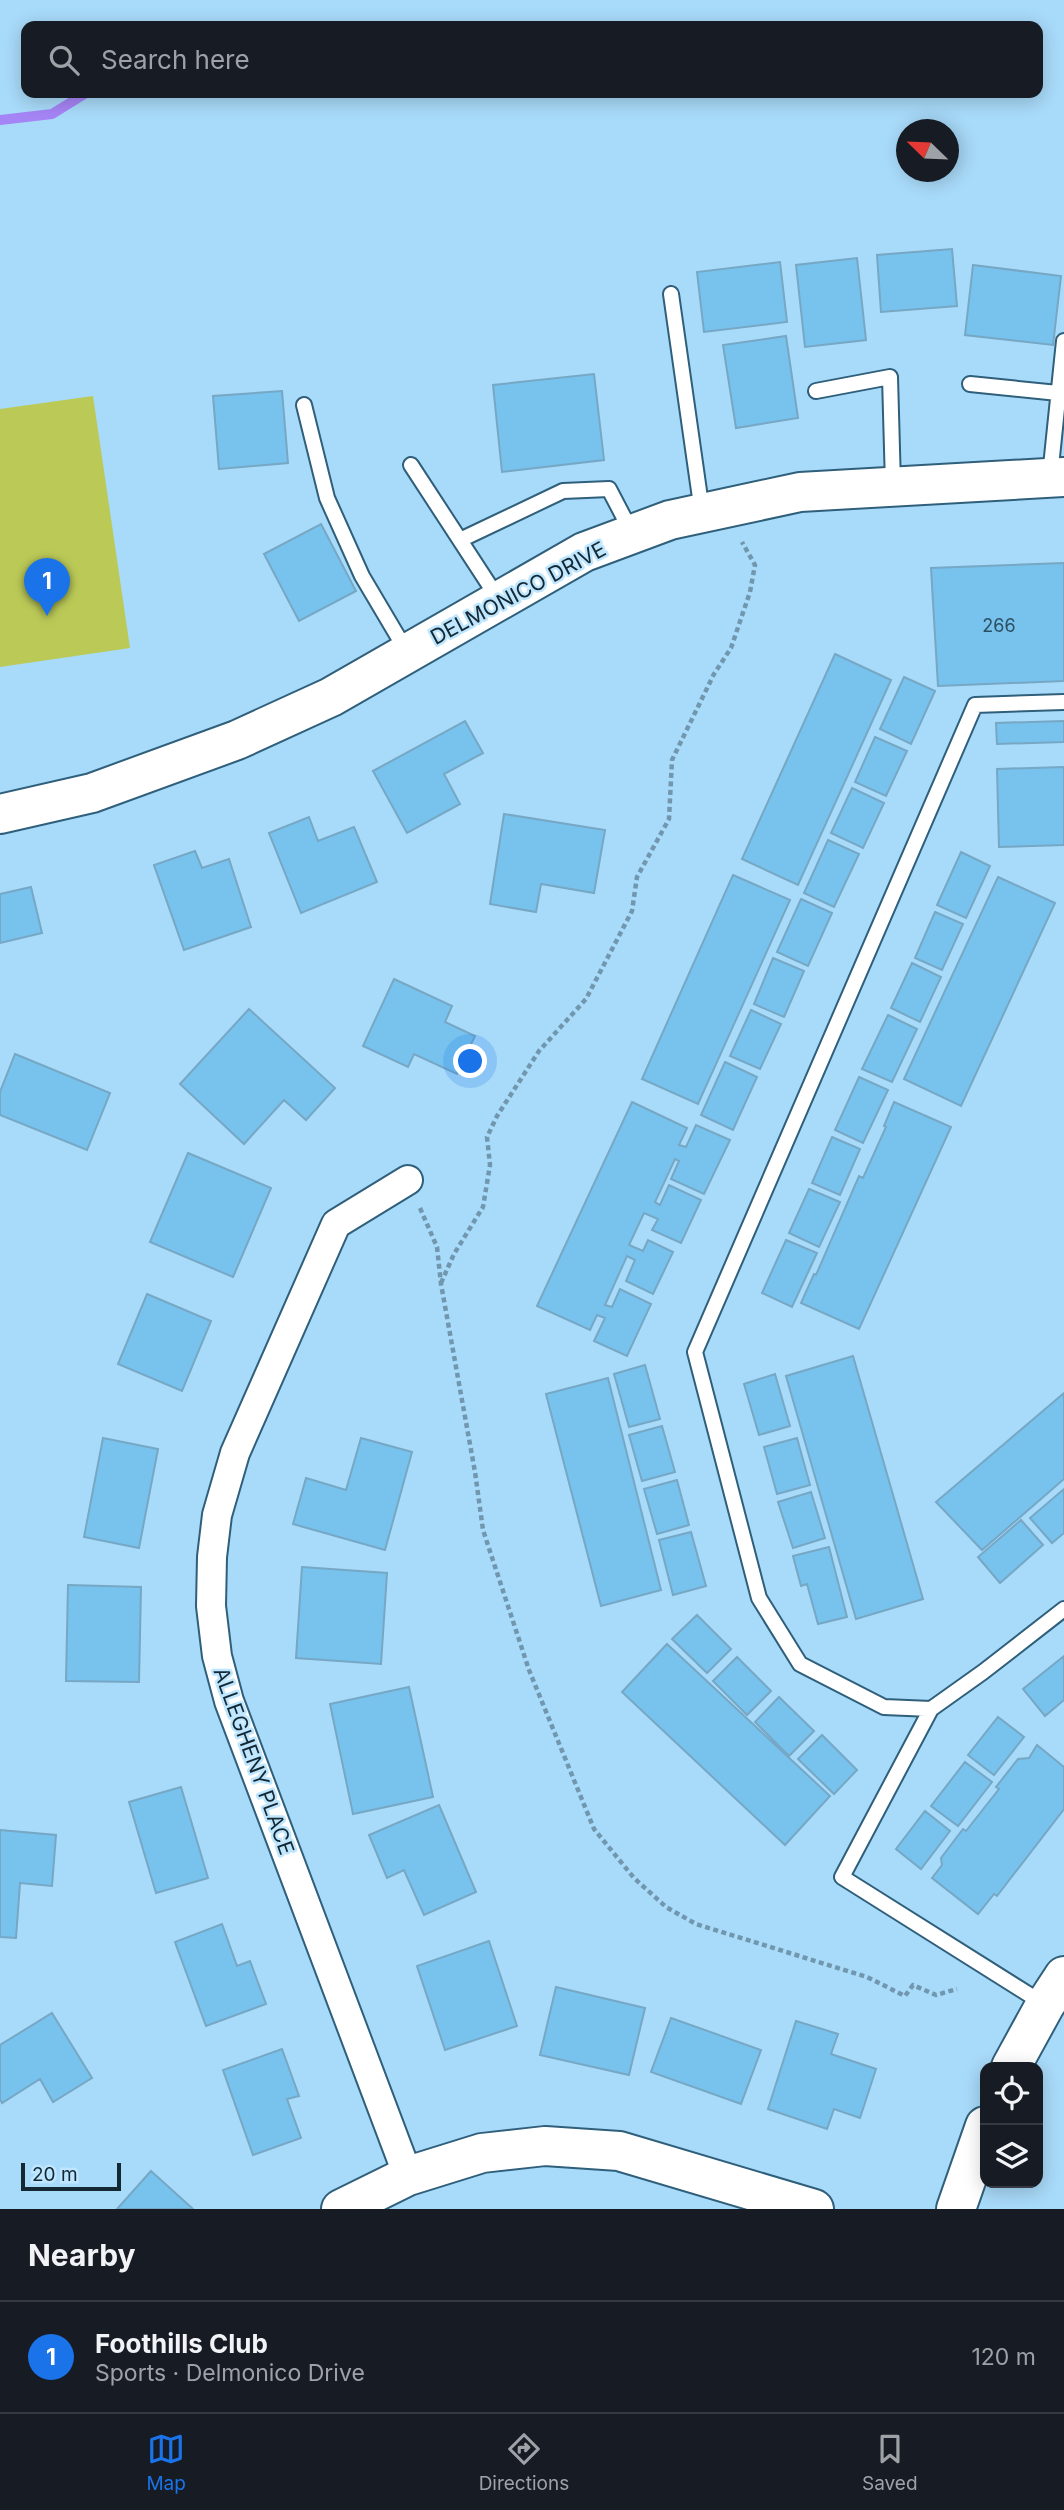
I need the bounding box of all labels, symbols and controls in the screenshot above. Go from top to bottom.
search box [21,21,1043,98]
icon: search [45,41,83,79]
text: Search here [101,44,250,75]
north arrow [896,119,959,182]
street label: DELMONICO DRIVE [426,536,610,650]
pin: 1 [24,558,70,616]
house number: 266 [982,615,1016,636]
your location [453,1044,487,1078]
street label: ALLEGHENY PLACE [208,1664,300,1858]
map controls [980,2062,1043,2188]
button: locate [980,2062,1043,2125]
button: layers [980,2125,1043,2188]
scale bar [21,2160,121,2192]
text: 20 m [32,2163,78,2186]
text: Nearby [28,2237,136,2273]
text: Foothills Club [95,2328,268,2359]
text: 1 [46,2343,56,2371]
text: 120 m [971,2343,1036,2371]
text: Sports · Delmonico Drive [95,2359,365,2387]
tab: Map [146,2430,186,2495]
tab: Directions [479,2430,569,2495]
tab: Saved [862,2430,918,2495]

